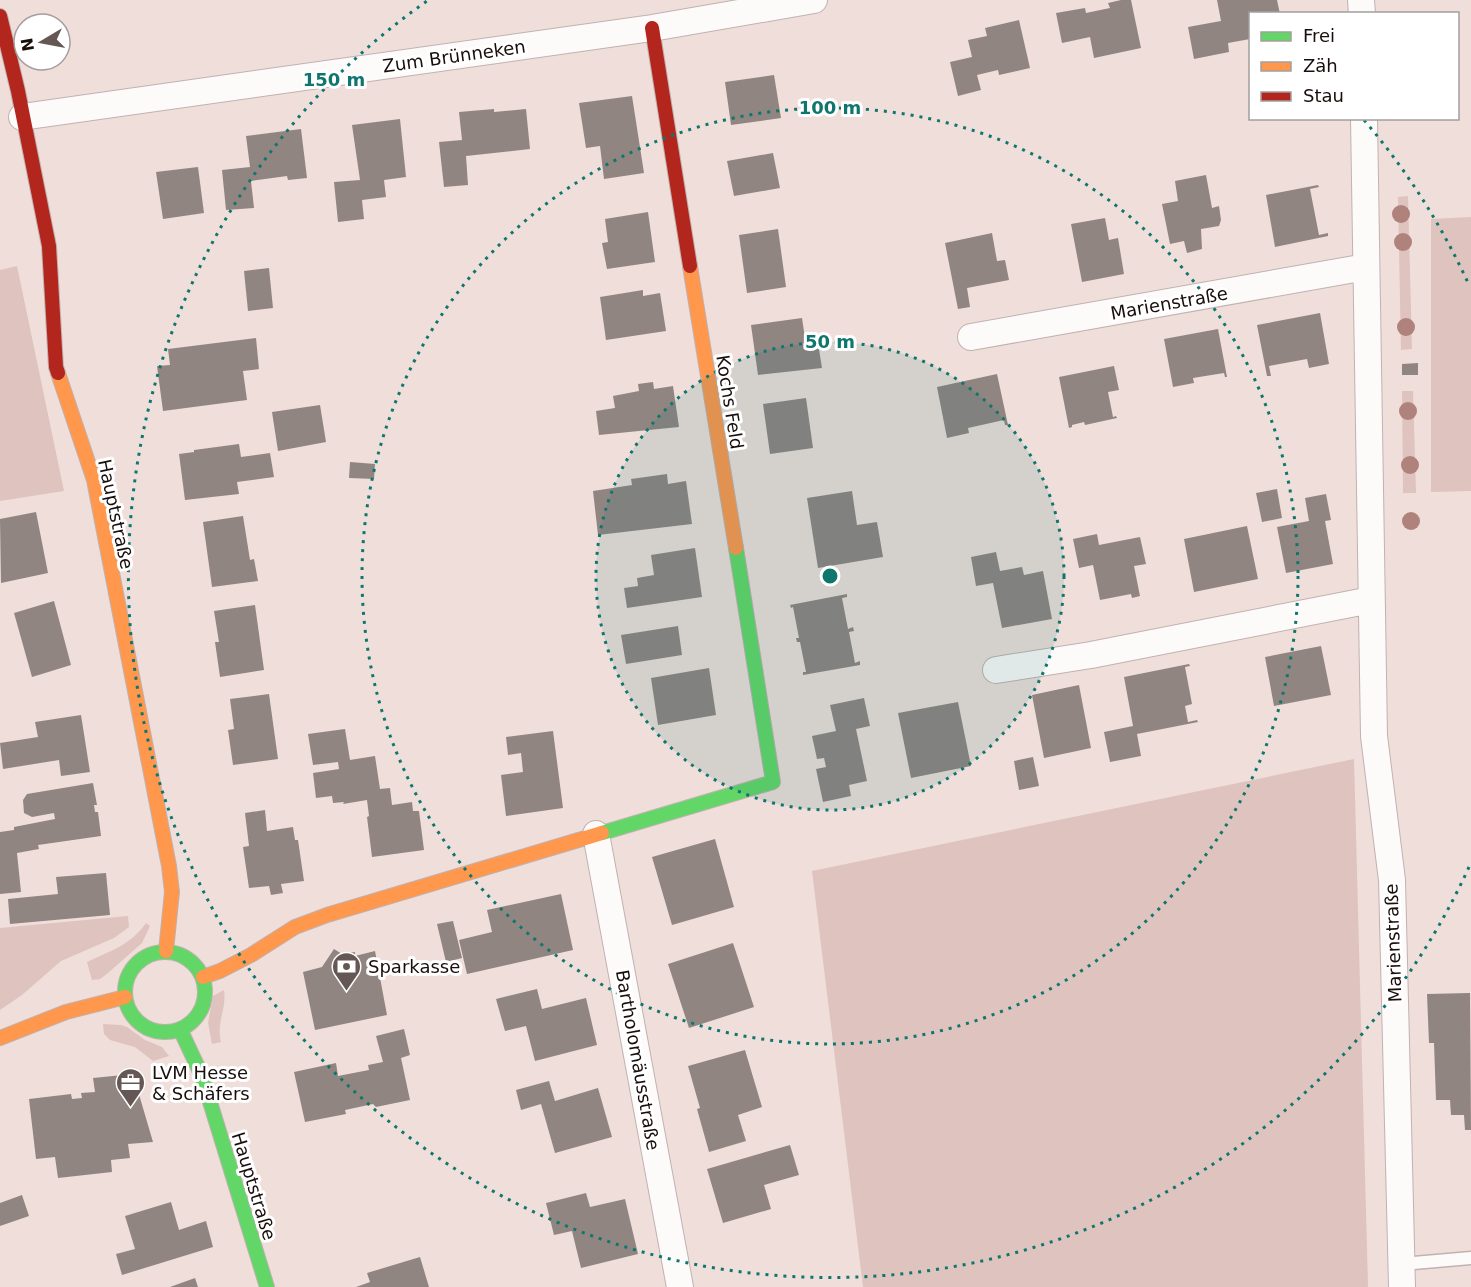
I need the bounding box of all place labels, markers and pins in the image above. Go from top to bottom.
centre of rings [820,566,840,586]
bank icon: Sparkasse [331,950,363,992]
place label: Sparkasse [368,956,460,977]
place label: LVM Hesse & Schäfers [152,1062,250,1104]
office icon: LVM Hesse & Schäfers [115,1066,147,1108]

